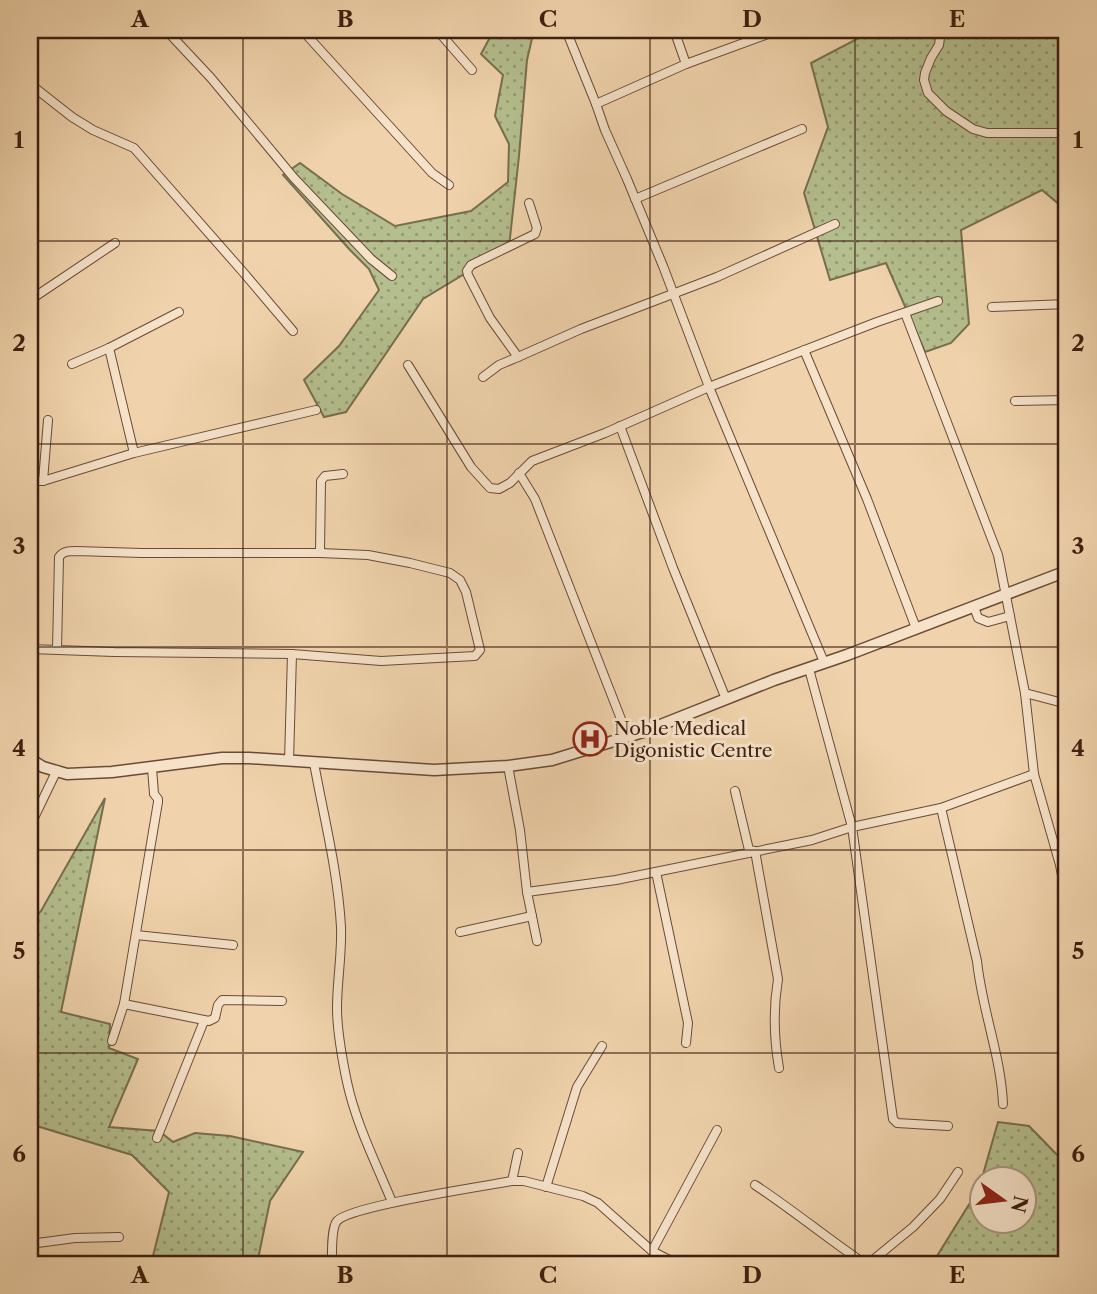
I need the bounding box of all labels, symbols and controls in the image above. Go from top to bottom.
text: A [130,5,150,33]
text: B [336,5,354,33]
text: C [539,5,557,33]
text: D [742,5,762,33]
text: E [949,5,965,33]
text: 1 [14,126,25,154]
text: 1 [1073,126,1084,154]
text: 2 [12,329,26,357]
text: 2 [1071,329,1085,357]
text: 3 [13,532,26,560]
text: 3 [1072,532,1085,560]
place label: Noble Medical Digonistic Centre [614,717,772,762]
hospital icon: Noble Medical Digonistic Centre [571,720,609,758]
text: 4 [12,734,26,762]
text: 4 [1071,734,1085,762]
text: 5 [13,937,25,965]
text: 5 [1072,937,1084,965]
text: 6 [12,1140,26,1168]
text: 6 [1071,1140,1085,1168]
north arrow [968,1164,1038,1234]
text: N [1006,1193,1032,1215]
text: A [130,1261,150,1289]
text: B [336,1261,354,1289]
text: C [539,1261,557,1289]
text: D [742,1261,762,1289]
text: E [949,1261,965,1289]

